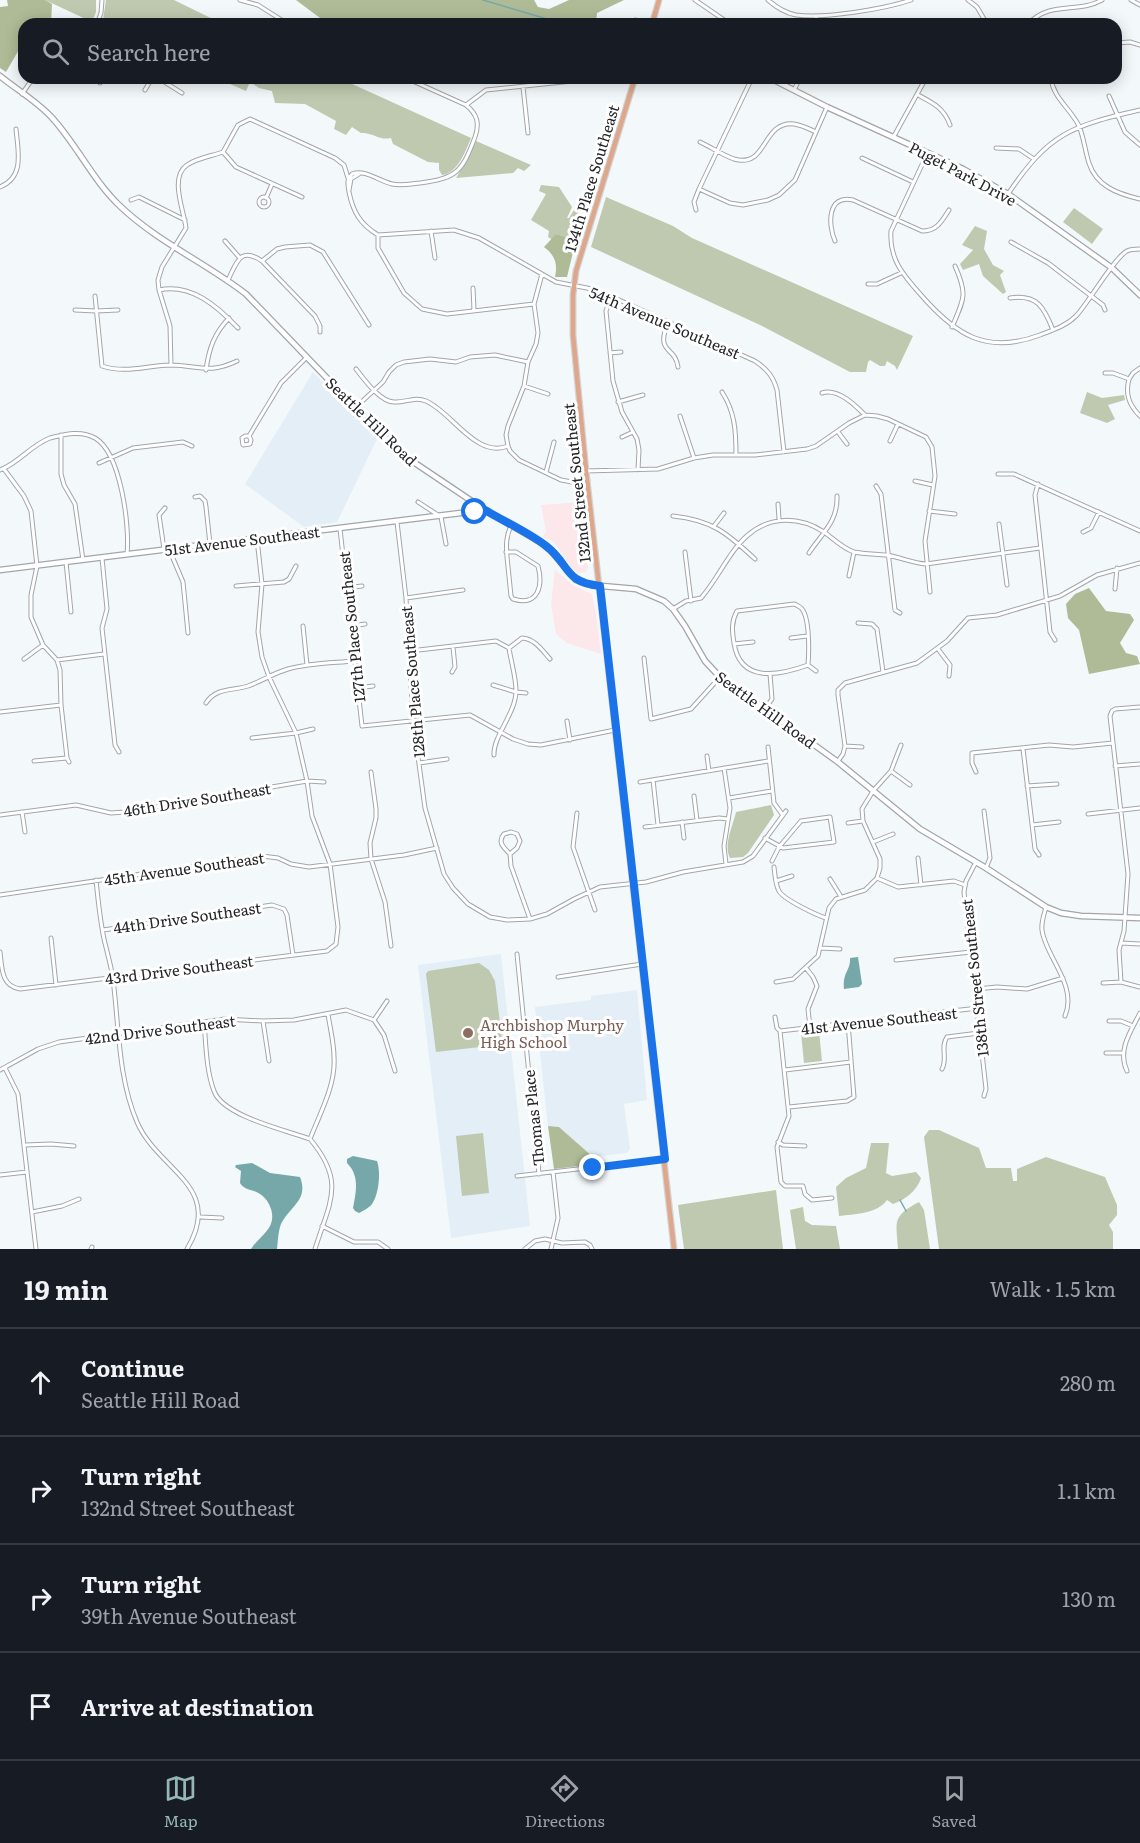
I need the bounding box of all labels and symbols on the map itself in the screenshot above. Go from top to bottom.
street label: 134th Place Southeast [558,102,624,254]
street label: Puget Park Drive [905,135,1021,211]
street label: 54th Avenue Southeast [586,280,744,364]
street label: Seattle Hill Road [321,371,423,471]
street label: 132nd Street Southeast [556,402,596,564]
route start [461,498,487,524]
street label: 51st Avenue Southeast [163,519,321,561]
street label: 127th Place Southeast [332,550,370,704]
street label: 128th Place Southeast [394,605,430,759]
street label: Seattle Hill Road [711,665,821,753]
street label: 46th Drive Southeast [122,776,272,822]
street label: 45th Avenue Southeast [102,845,266,891]
street label: 44th Drive Southeast [112,895,262,939]
street label: 138th Street Southeast [954,898,994,1058]
street label: 43rd Drive Southeast [104,949,254,989]
street label: 41st Avenue Southeast [800,1000,958,1040]
street label: 42nd Drive Southeast [83,1008,237,1050]
place label: Archbishop Murphy High School [480,1013,624,1053]
marker: Archbishop Murphy High School [461,1026,475,1040]
street label: Thomas Place [516,1069,549,1167]
route end [579,1154,605,1180]

